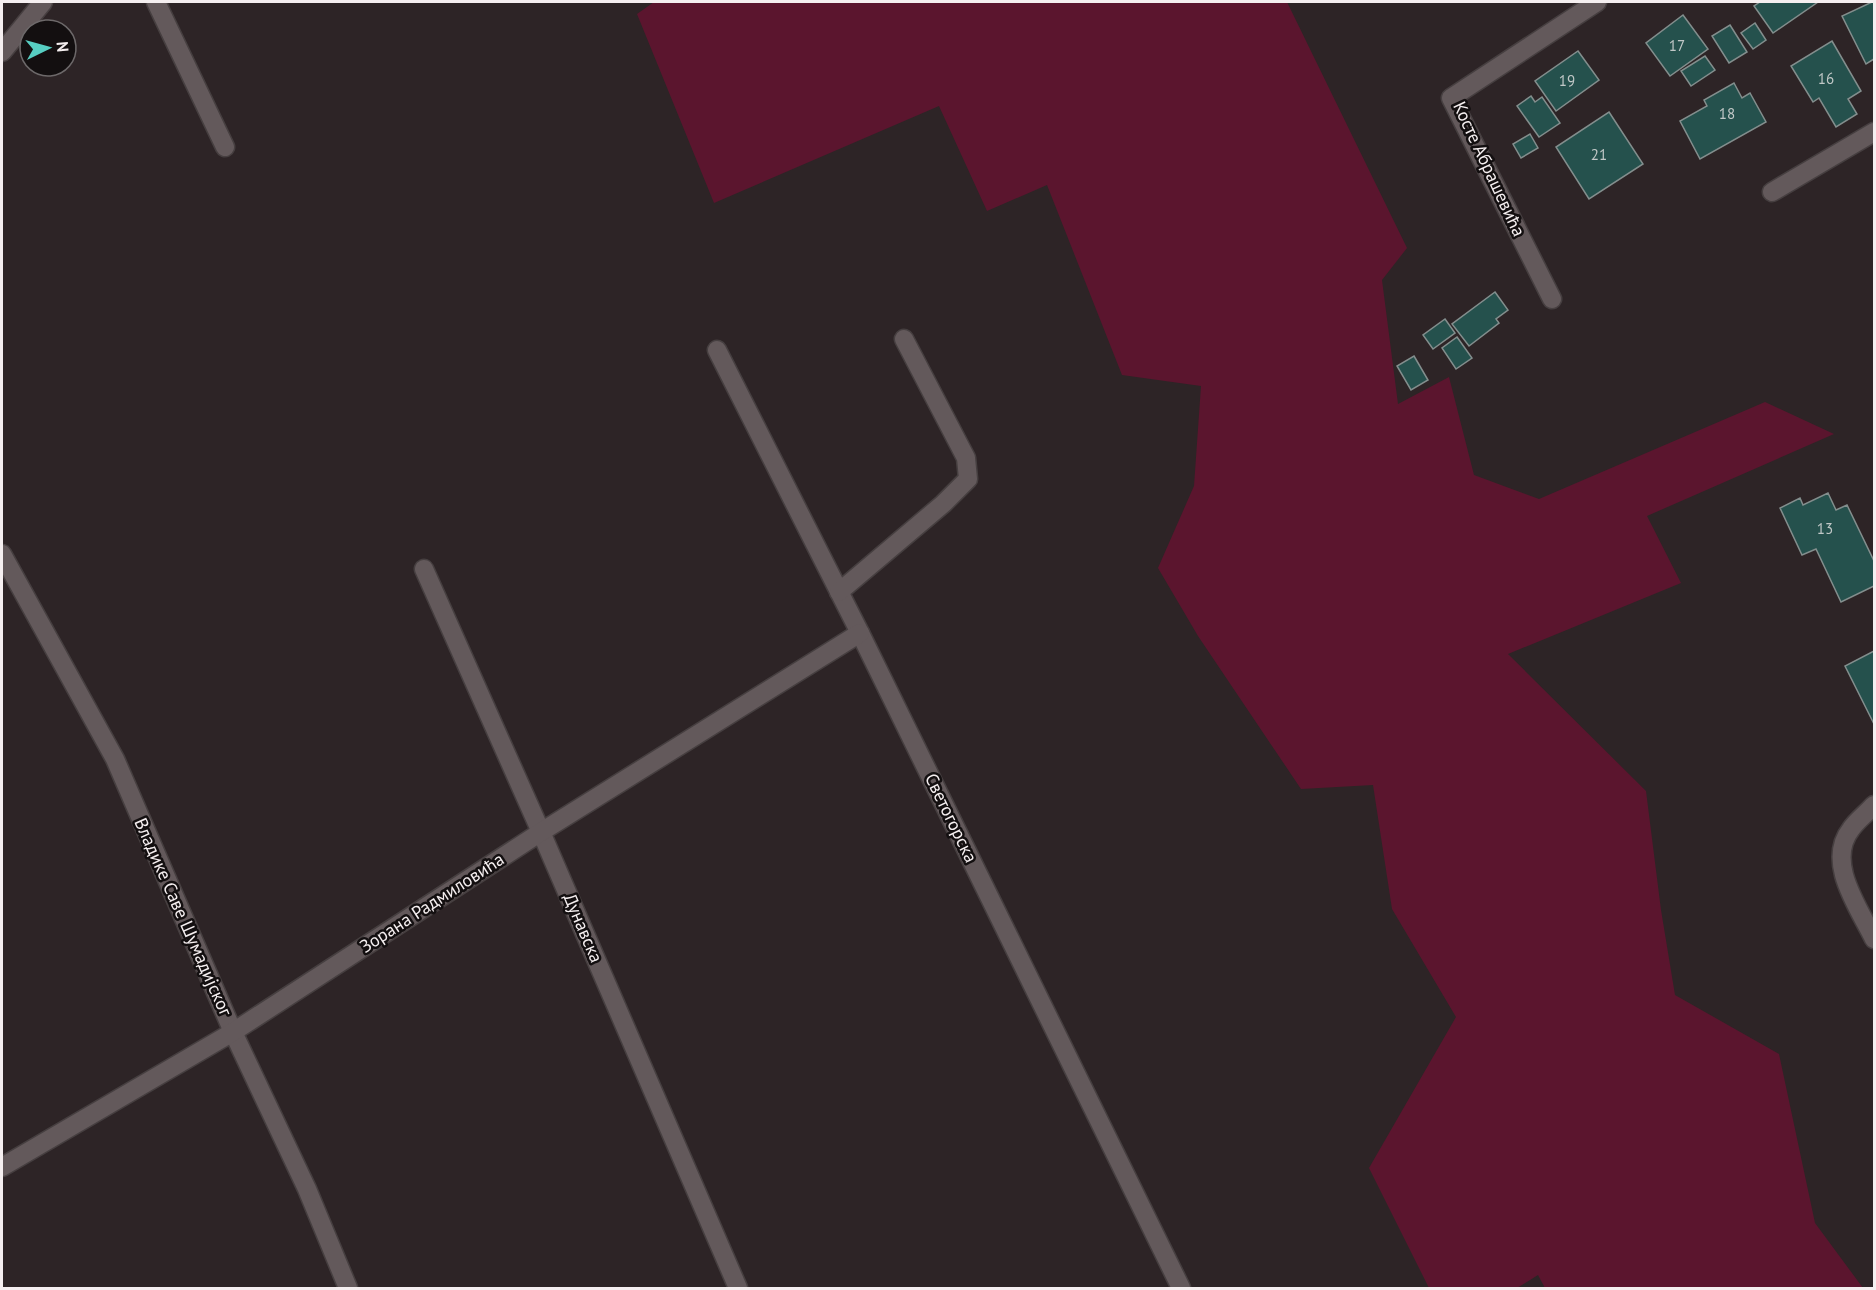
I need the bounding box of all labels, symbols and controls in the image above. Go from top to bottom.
north arrow [18,18,78,78]
house number: 17 [1669,36,1685,55]
text: N [53,41,73,53]
house number: 16 [1818,69,1834,88]
house number: 19 [1559,71,1575,90]
street label: Косте Абрашевића [1448,98,1531,240]
house number: 18 [1719,104,1735,123]
house number: 21 [1591,145,1607,164]
house number: 13 [1817,519,1833,538]
street label: Светогорска [920,769,983,866]
street label: Владике Саве Шумадијског [129,814,238,1020]
street label: Зорана Радмиловића [355,847,508,958]
street label: Дунавска [559,890,608,966]

